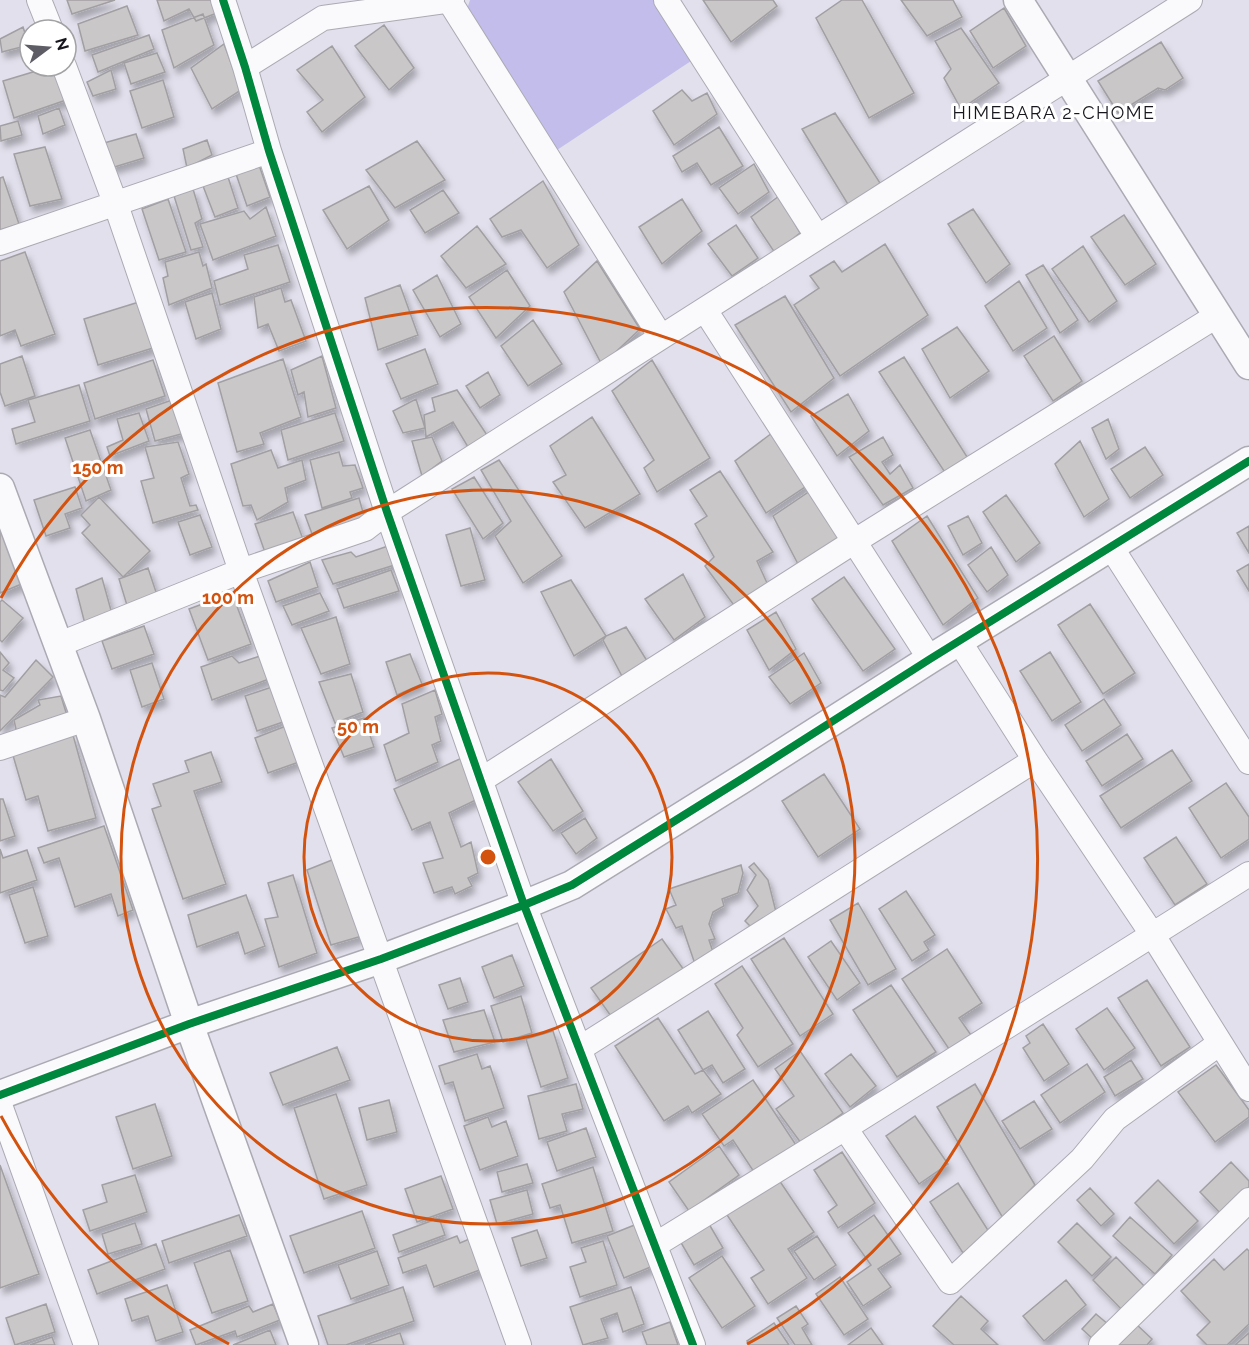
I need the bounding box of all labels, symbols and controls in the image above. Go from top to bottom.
north arrow [18,18,78,78]
text: N [51,36,73,52]
district label: HIMEBARA 2-CHOME [952,102,1156,123]
text: 150 m [73,457,124,478]
text: 100 m [202,587,254,608]
text: 50 m [337,716,379,737]
centre of rings [478,847,498,867]

